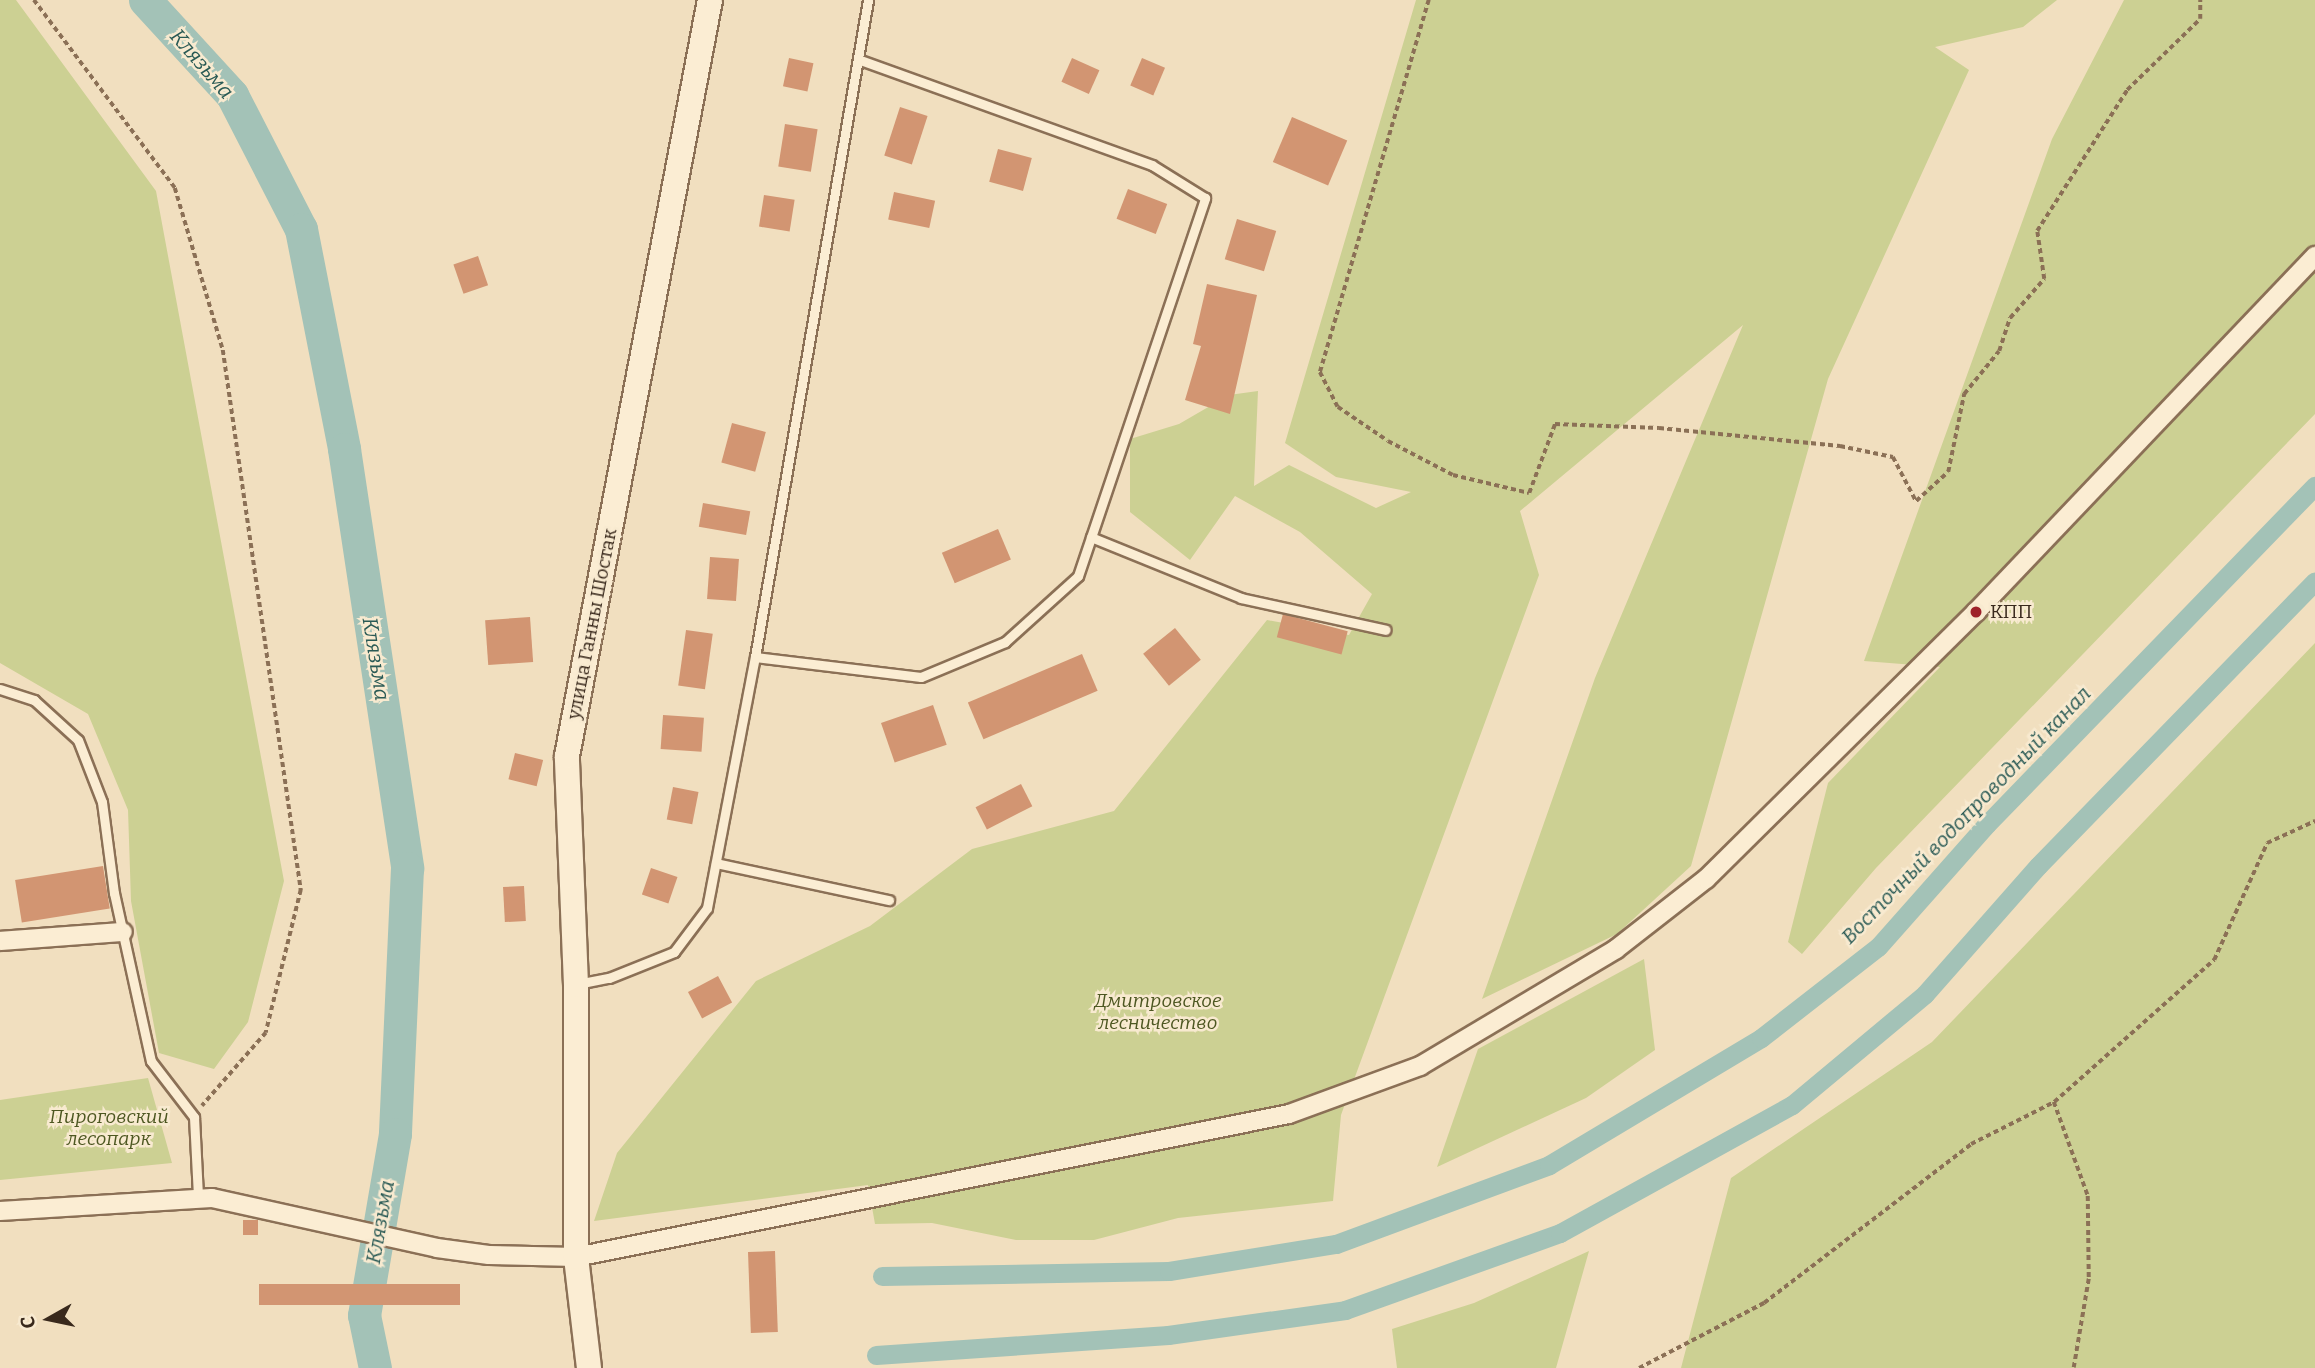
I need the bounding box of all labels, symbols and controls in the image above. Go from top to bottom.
water label: Клязьма [165,24,239,104]
street label: улица Ганны Шостак [562,527,622,721]
place label: КПП [1990,601,2032,623]
marker: КПП [1968,604,1984,620]
water label: Клязьма [357,615,395,703]
water label: Восточный водопроводный канал [1836,681,2096,949]
park label: Дмитровское лесничество [1094,990,1222,1034]
park label: Пироговский лесопарк [49,1106,169,1150]
water label: Клязьма [360,1178,400,1266]
north arrow [14,1284,84,1354]
text: С [15,1315,40,1330]

